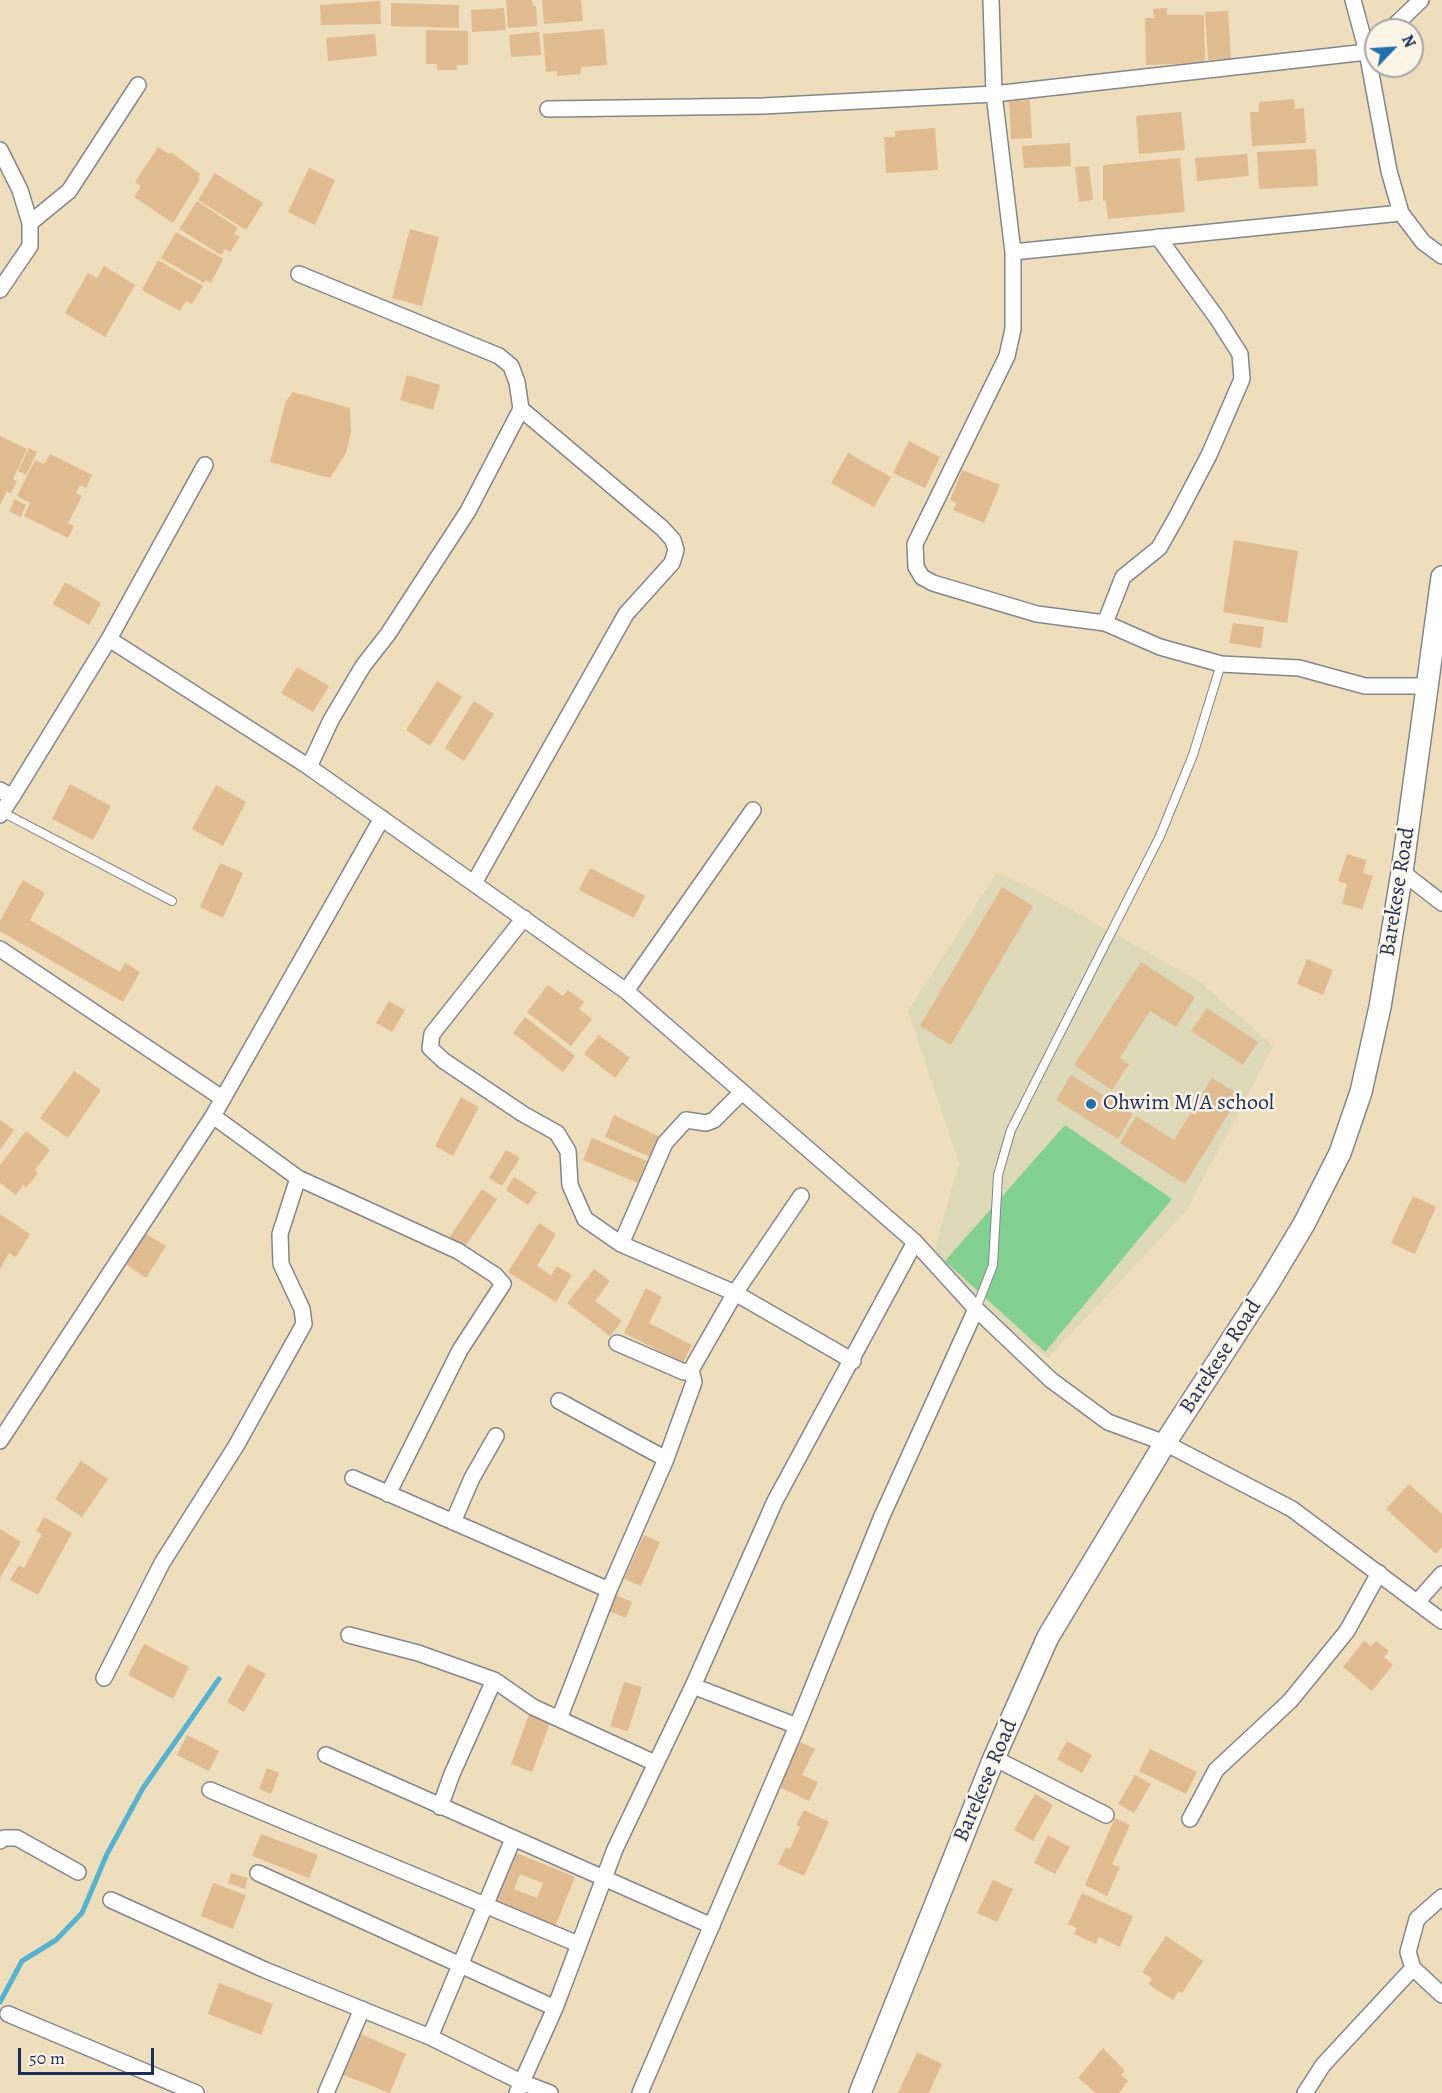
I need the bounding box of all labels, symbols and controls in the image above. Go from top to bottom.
north arrow [1364,18,1424,78]
text: N [1396,31,1421,51]
street label: Barekese Road [1375,825,1421,959]
place label: Ohwim M/A school [1103,1091,1274,1117]
marker: Ohwim M/A school [1084,1097,1098,1111]
street label: Barekese Road [1174,1295,1268,1419]
street label: Barekese Road [948,1716,1024,1846]
scale bar [21,2036,158,2074]
text: 50 m [29,2046,65,2070]

